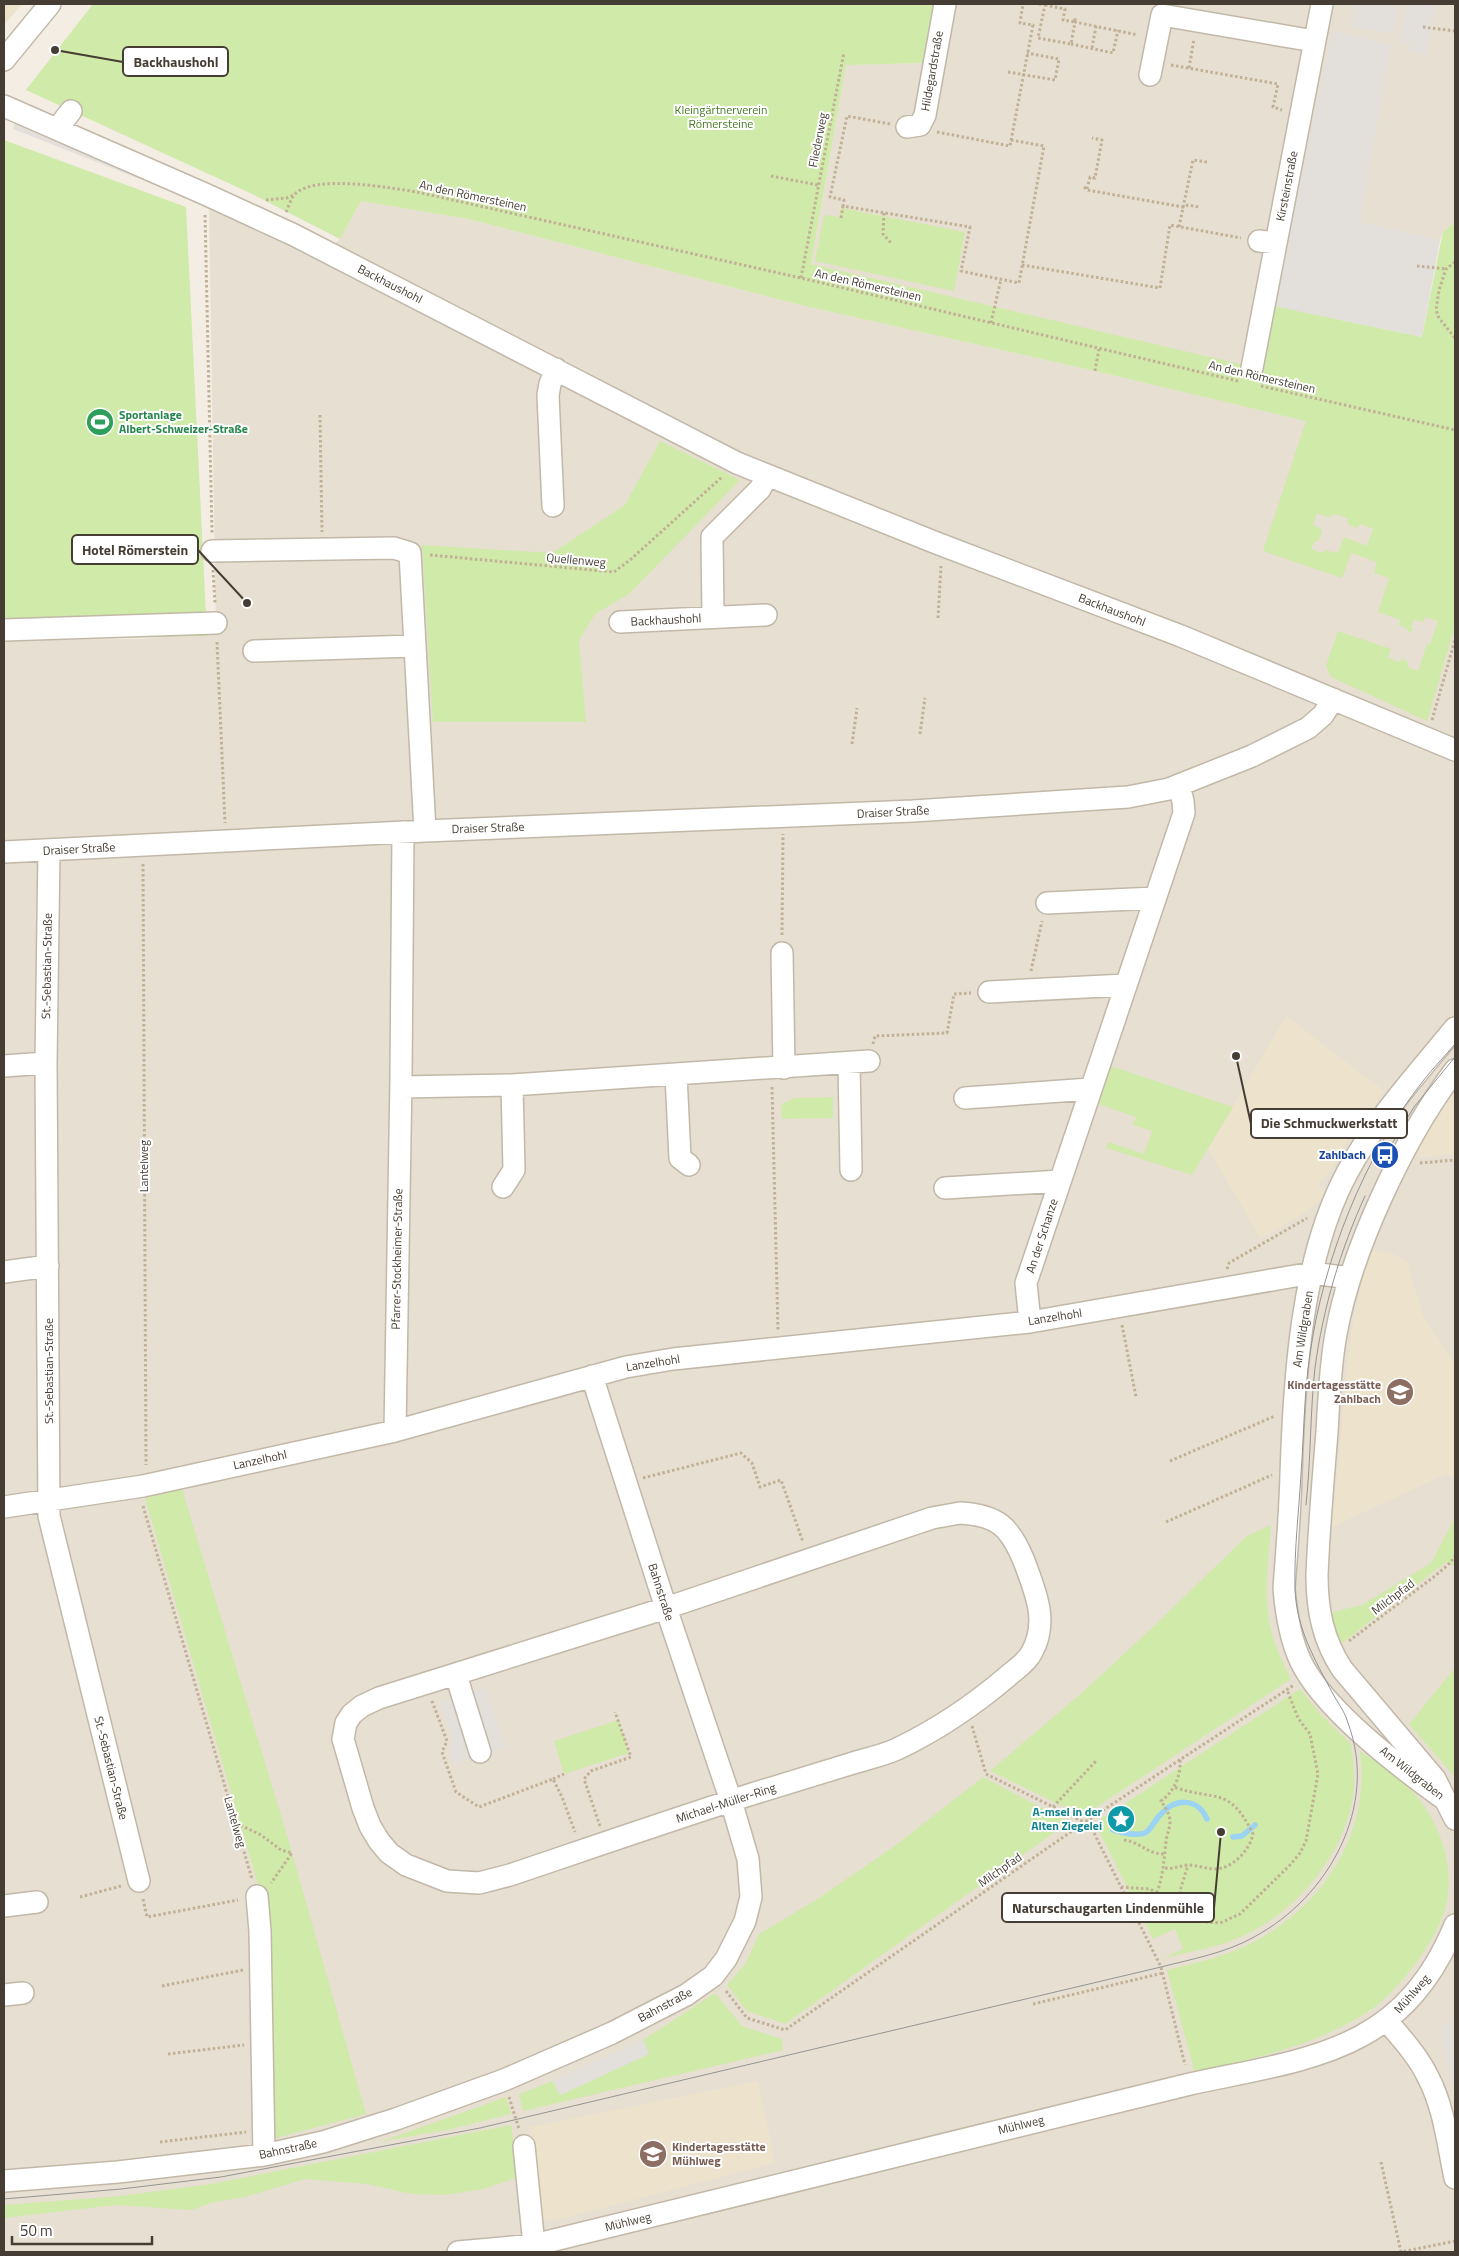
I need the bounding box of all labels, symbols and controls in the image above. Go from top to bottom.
street label: Hildegardstraße [915,29,948,113]
callout: Backhaushohl [123,47,228,76]
text: Backhaushohl [133,51,219,72]
park label: Kleingärtnerverein Römersteine [675,100,767,133]
street label: Fliederweg [803,111,832,169]
street label: Kirsteinstraße [1270,149,1303,223]
street label: An den Römersteinen [418,175,528,216]
street label: Backhaushohl [354,259,426,308]
street label: An den Römersteinen [813,263,923,306]
street label: An den Römersteinen [1207,355,1317,398]
place label: Sportanlage Albert-Schweizer-Straße [119,405,248,438]
sports icon: Sportanlage Albert-Schweizer-Straße [85,407,115,437]
callout: Hotel Römerstein [72,535,198,564]
text: Hotel Römerstein [82,539,188,560]
street label: Quellenweg [546,547,607,572]
street label: Backhaushohl [1076,588,1149,631]
street label: Backhaushohl [630,608,702,631]
street label: Draiser Straße [856,800,930,823]
street label: Draiser Straße [451,817,525,838]
street label: Draiser Straße [42,837,116,860]
street label: St.-Sebastian-Straße [36,913,57,1019]
callout: Die Schmuckwerkstatt [1251,1109,1407,1138]
text: Die Schmuckwerkstatt [1261,1112,1397,1133]
street label: Lantelweg [134,1140,153,1192]
bus stop icon: Zahlbach [1370,1140,1400,1170]
place label: Zahlbach [1319,1145,1366,1164]
street label: Pfarrer-Stockheimer-Straße [386,1188,407,1330]
street label: An der Schanze [1021,1196,1063,1276]
street label: Am Wildgraben [1287,1289,1318,1369]
street label: Lanzelhohl [1027,1303,1083,1330]
street label: St.-Sebastian-Straße [39,1318,58,1424]
street label: Lanzelhohl [625,1349,681,1376]
place label: Kindertagesstätte Zahlbach [1287,1375,1381,1408]
school or university icon: Kindertagesstätte Zahlbach [1385,1377,1415,1407]
street label: Lanzelhohl [231,1445,289,1474]
street label: Bahnstraße [643,1561,680,1623]
street label: Milchpfad [1367,1574,1418,1619]
street label: St.-Sebastian-Straße [89,1714,134,1822]
street label: Am Wildgraben [1376,1741,1449,1804]
street label: Michael-Müller-Ring [673,1777,778,1828]
street label: Lantelweg [219,1794,252,1850]
place label: A-msel in der Alten Ziegelei [1031,1802,1103,1835]
place icon: A-msel in der Alten Ziegelei [1106,1804,1136,1834]
street label: Milchpfad [974,1848,1026,1892]
callout: Naturschaugarten Lindenmühle [1002,1893,1214,1922]
text: Naturschaugarten Lindenmühle [1012,1897,1204,1918]
street label: Mühlweg [1389,1970,1434,2018]
street label: Bahnstraße [634,1982,695,2027]
street label: Mühlweg [996,2110,1046,2139]
street label: Bahnstraße [257,2133,319,2164]
place label: Kindertagesstätte Mühlweg [672,2137,766,2170]
school or university icon: Kindertagesstätte Mühlweg [638,2139,668,2169]
street label: Mühlweg [603,2207,653,2236]
scale bar [12,2214,152,2246]
text: 50 m [20,2219,53,2242]

